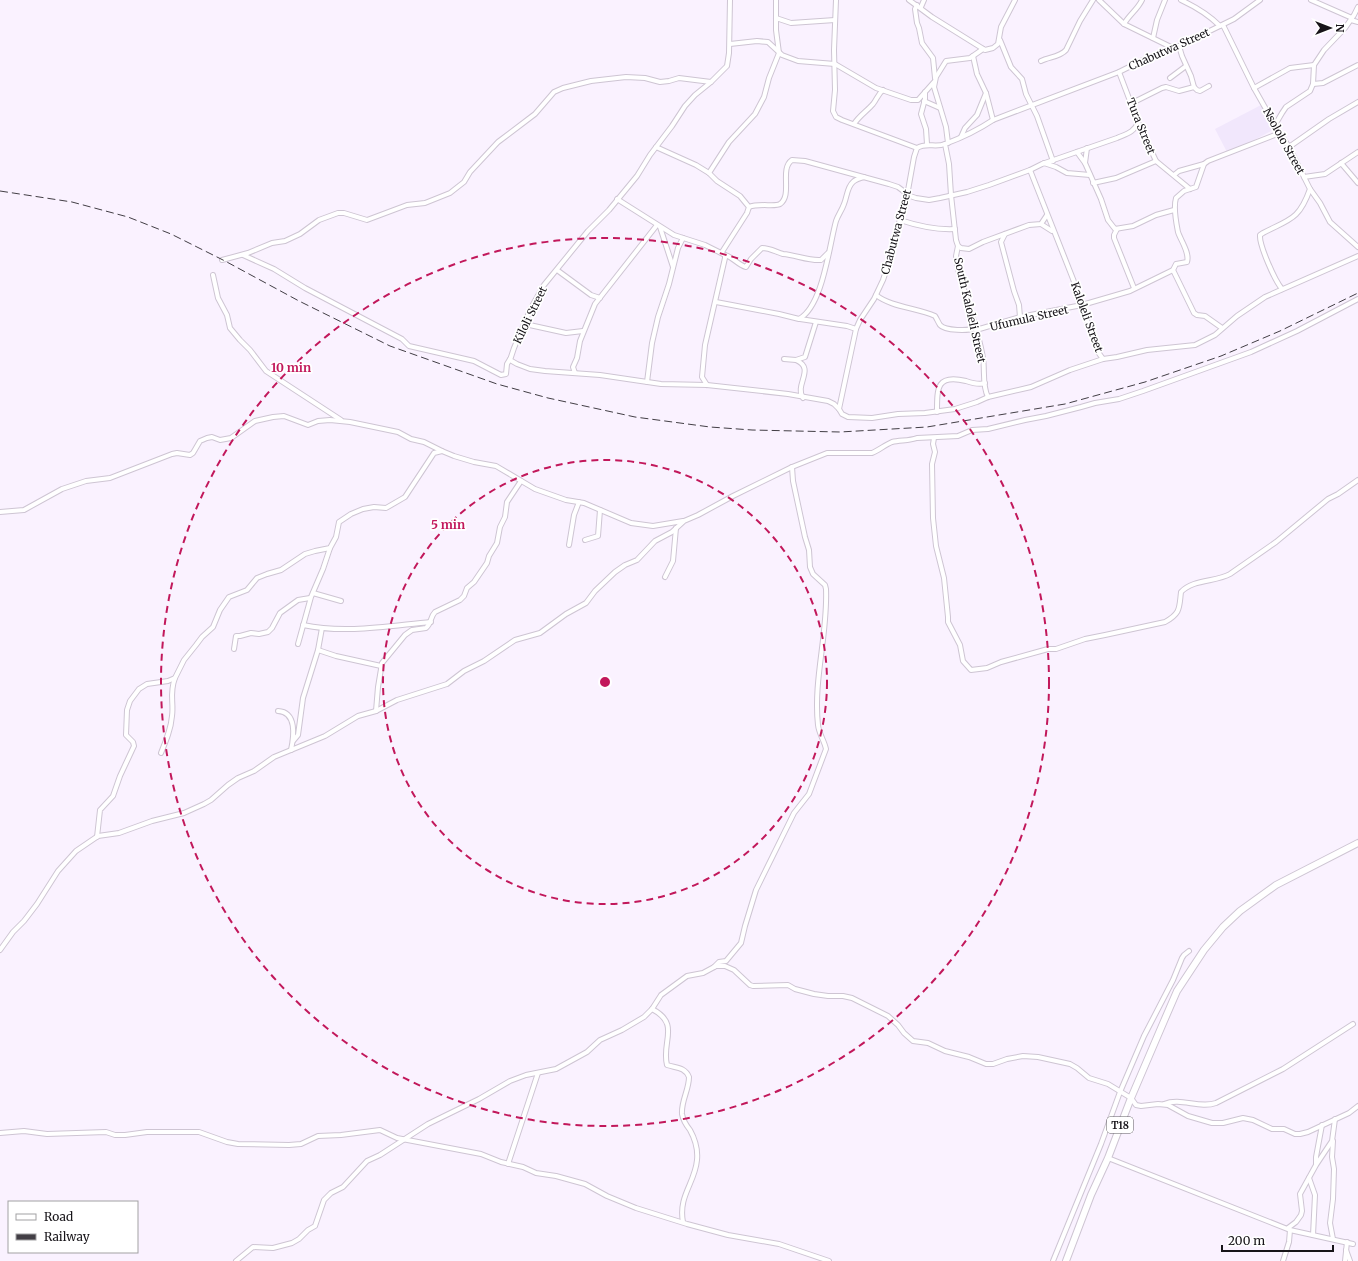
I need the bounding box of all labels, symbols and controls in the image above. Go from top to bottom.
north arrow [1310,8,1350,48]
text: N [1333,24,1347,33]
street label: Chabutwa Street [1126,25,1212,73]
street label: Tura Street [1123,96,1159,157]
street label: Nsololo Street [1260,105,1308,177]
street label: Chabutwa Street [878,187,914,276]
street label: South Kaloleli Street [951,256,989,365]
street label: Kaloleli Street [1068,280,1106,355]
street label: Kiloli Street [510,283,550,346]
street label: Ufumula Street [989,302,1070,334]
text: 10 min [271,360,311,375]
text: 5 min [431,517,465,532]
centre of rings [598,675,612,689]
road number: T18 [1107,1117,1133,1133]
legend [8,1201,138,1253]
text: Road [44,1209,73,1224]
scale bar [1222,1227,1333,1253]
text: Railway [44,1229,90,1244]
text: 200 m [1228,1233,1265,1248]

